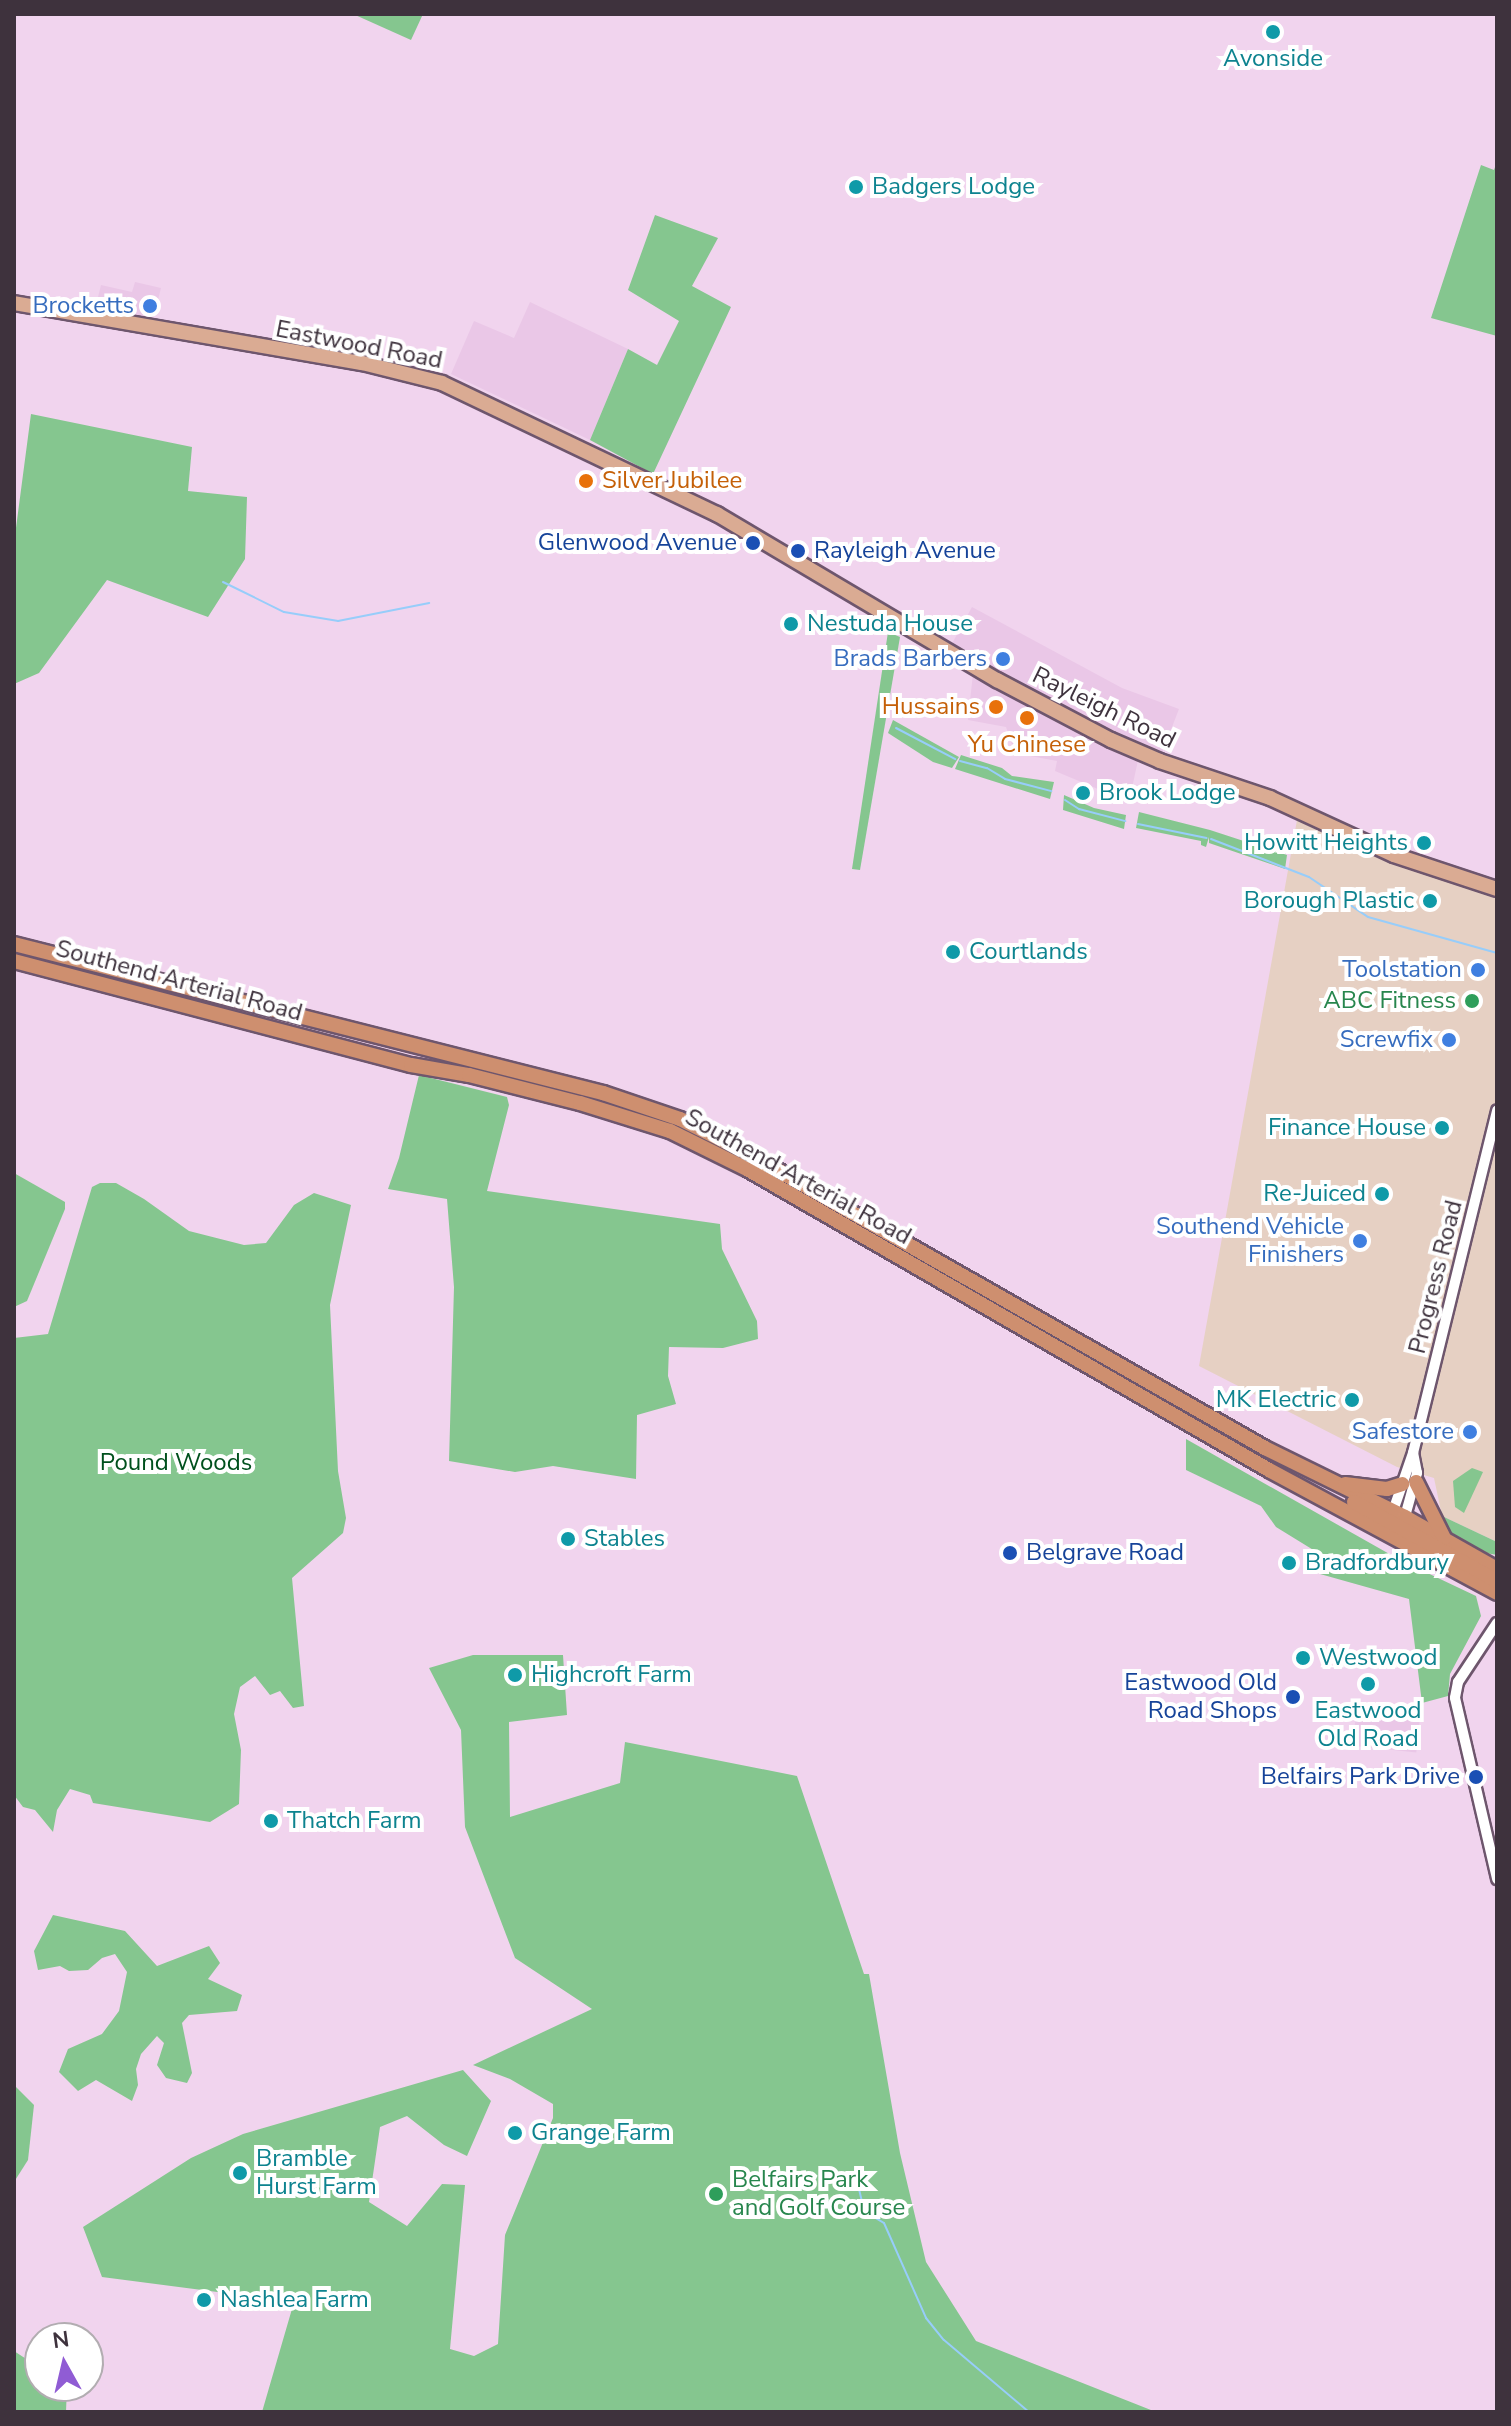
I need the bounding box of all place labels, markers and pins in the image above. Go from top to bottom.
marker: Avonside [1264,23,1282,41]
place label: Avonside [1223,45,1323,73]
place label: Badgers Lodge [872,173,1035,201]
marker: Badgers Lodge [847,178,865,196]
place label: Brocketts [32,292,134,320]
marker: Brocketts [141,297,159,315]
place label: Silver Jubilee [602,467,742,495]
marker: Silver Jubilee [577,472,595,490]
place label: Glenwood Avenue [538,529,737,557]
marker: Glenwood Avenue [744,534,762,552]
place label: Rayleigh Avenue [814,537,996,565]
marker: Rayleigh Avenue [789,542,807,560]
place label: Nestuda House [807,610,973,638]
marker: Nestuda House [782,615,800,633]
place label: Brads Barbers [834,645,987,673]
marker: Brads Barbers [994,650,1012,668]
place label: Hussains [882,693,980,721]
marker: Hussains [987,698,1005,716]
marker: Yu Chinese [1018,709,1036,727]
place label: Yu Chinese [968,731,1086,759]
place label: Brook Lodge [1099,779,1236,807]
marker: Brook Lodge [1074,784,1092,802]
place label: Howitt Heights [1244,829,1408,857]
marker: Howitt Heights [1415,834,1433,852]
place label: Borough Plastic [1244,887,1414,915]
marker: Borough Plastic [1421,892,1439,910]
place label: Courtlands [969,938,1088,966]
marker: Courtlands [944,943,962,961]
place label: Toolstation [1342,956,1462,984]
marker: Toolstation [1469,961,1487,979]
place label: ABC Fitness [1323,987,1456,1015]
marker: ABC Fitness [1463,992,1481,1010]
place label: Screwfix [1340,1026,1433,1054]
marker: Screwfix [1440,1031,1458,1049]
place label: Finance House [1268,1114,1426,1142]
marker: Finance House [1433,1119,1451,1137]
place label: Re-Juiced [1263,1180,1366,1208]
marker: Re-Juiced [1373,1185,1391,1203]
place label: Southend Vehicle Finishers [1156,1213,1344,1269]
marker: Southend Vehicle Finishers [1351,1232,1369,1250]
place label: MK Electric [1216,1386,1336,1414]
marker: MK Electric [1343,1391,1361,1409]
place label: Safestore [1352,1418,1454,1446]
marker: Safestore [1461,1423,1479,1441]
place label: Stables [584,1525,665,1553]
marker: Stables [559,1530,577,1548]
place label: Belgrave Road [1026,1539,1184,1567]
marker: Belgrave Road [1001,1544,1019,1562]
place label: Bradfordbury [1305,1549,1449,1577]
marker: Bradfordbury [1280,1554,1298,1572]
place label: Westwood [1319,1644,1437,1672]
marker: Westwood [1294,1649,1312,1667]
place label: Highcroft Farm [531,1661,692,1689]
marker: Highcroft Farm [506,1666,524,1684]
place label: Eastwood Old Road Shops [1124,1669,1277,1725]
marker: Eastwood Old Road [1359,1675,1377,1693]
marker: Eastwood Old Road Shops [1284,1688,1302,1706]
place label: Eastwood Old Road [1314,1697,1422,1753]
place label: Belfairs Park Drive [1261,1763,1460,1791]
marker: Belfairs Park Drive [1467,1768,1485,1786]
place label: Thatch Farm [287,1807,422,1835]
marker: Thatch Farm [262,1812,280,1830]
place label: Grange Farm [531,2119,671,2147]
marker: Grange Farm [506,2124,524,2142]
place label: Bramble Hurst Farm [256,2145,377,2201]
marker: Bramble Hurst Farm [231,2164,249,2182]
place label: Belfairs Park and Golf Course [732,2166,905,2222]
marker: Belfairs Park and Golf Course [707,2185,725,2203]
place label: Nashlea Farm [220,2286,369,2314]
marker: Nashlea Farm [195,2291,213,2309]

